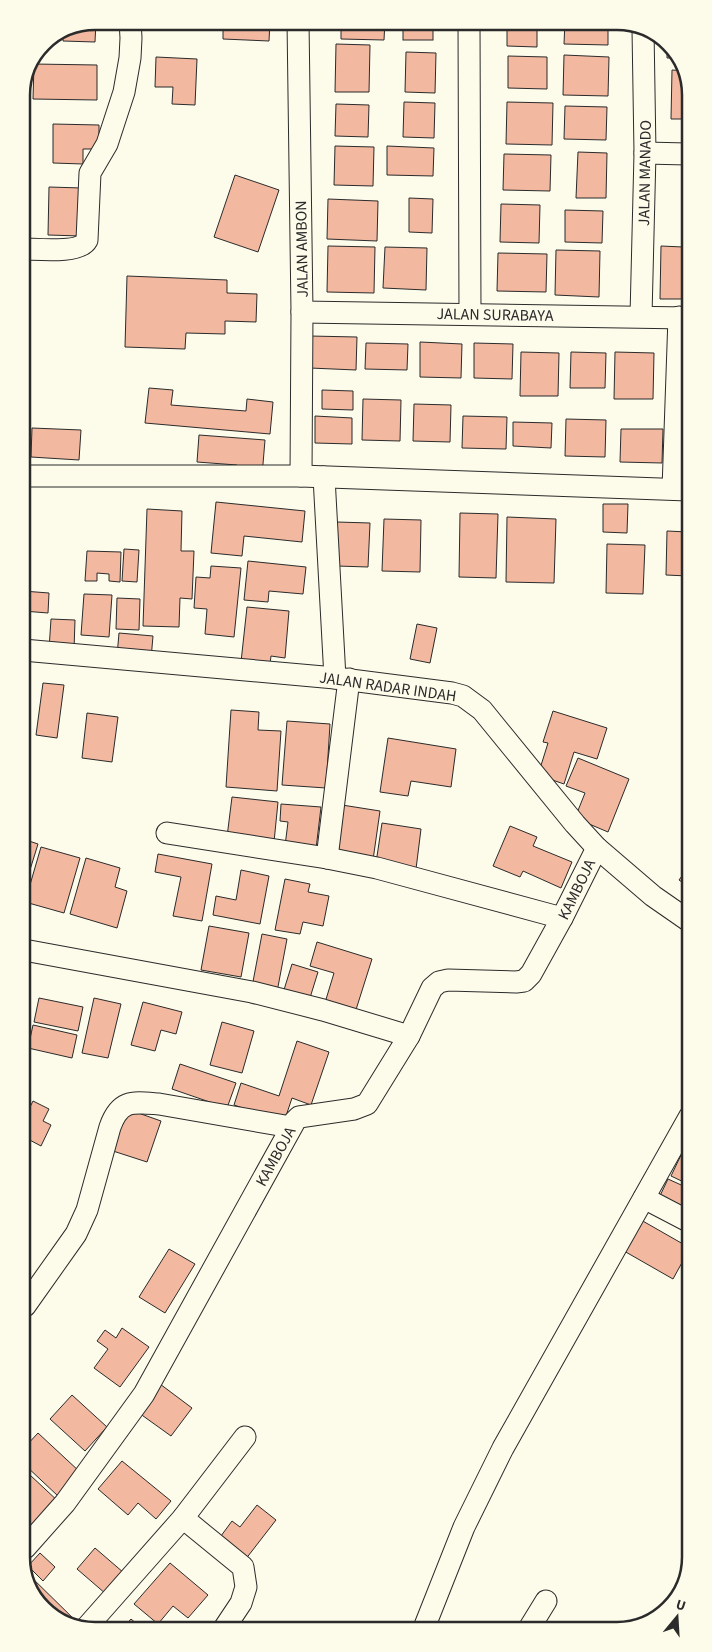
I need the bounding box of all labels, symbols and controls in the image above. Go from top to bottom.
street label: JALAN MANADO [633,120,657,226]
street label: JALAN AMBON [290,200,314,298]
street label: JALAN SURABAYA [436,303,554,327]
street label: JALAN RADAR INDAH [318,666,458,707]
street label: KAMBOJA [553,855,601,924]
street label: KAMBOJA [250,1122,301,1190]
north arrow [652,1592,702,1642]
text: U [673,1595,688,1617]

